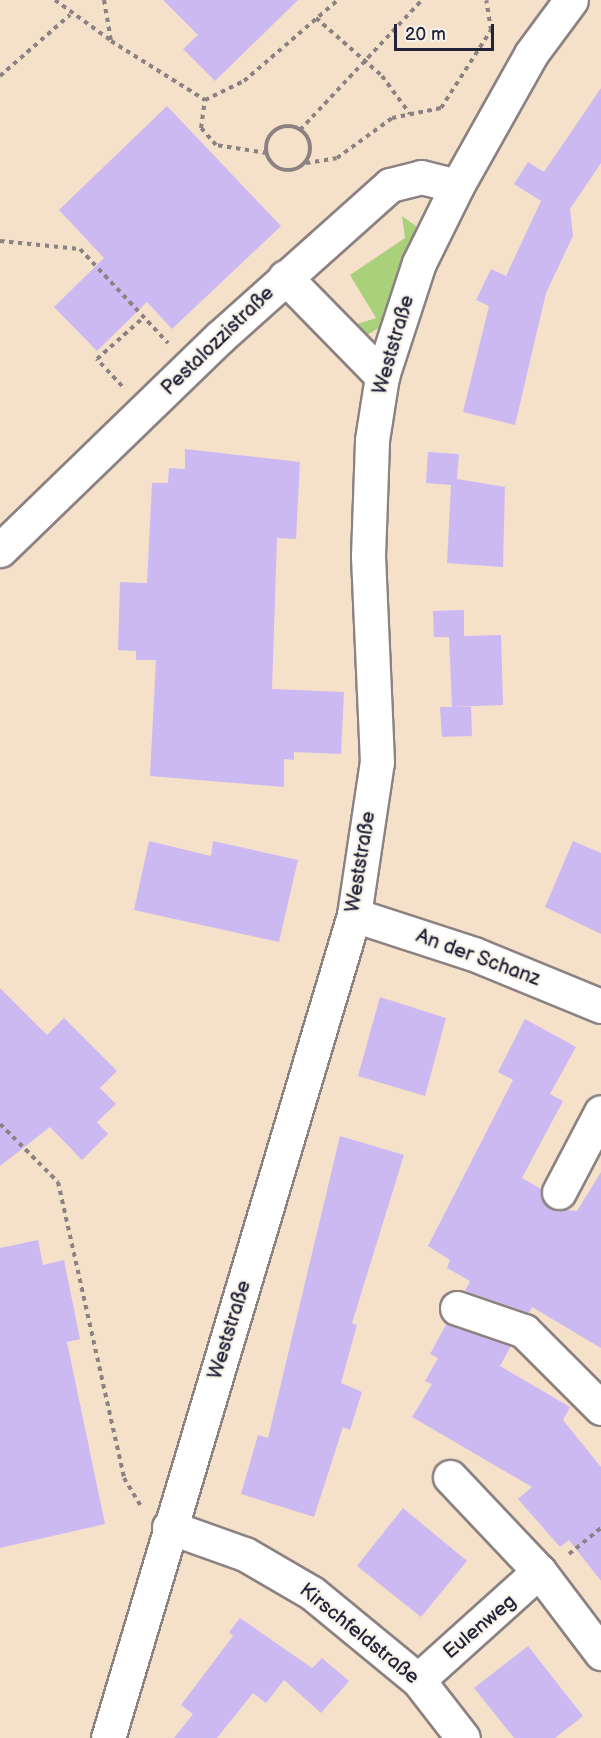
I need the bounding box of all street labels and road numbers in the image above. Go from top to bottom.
street label: Pestalozzistraße [157,281,279,401]
street label: Weststraße [368,293,420,397]
street label: Weststraße [341,810,381,914]
street label: An der Schanz [412,924,544,992]
street label: Weststraße [204,1278,256,1382]
street label: Kirschfeldstraße [294,1578,424,1690]
street label: Eulenweg [439,1590,521,1664]

